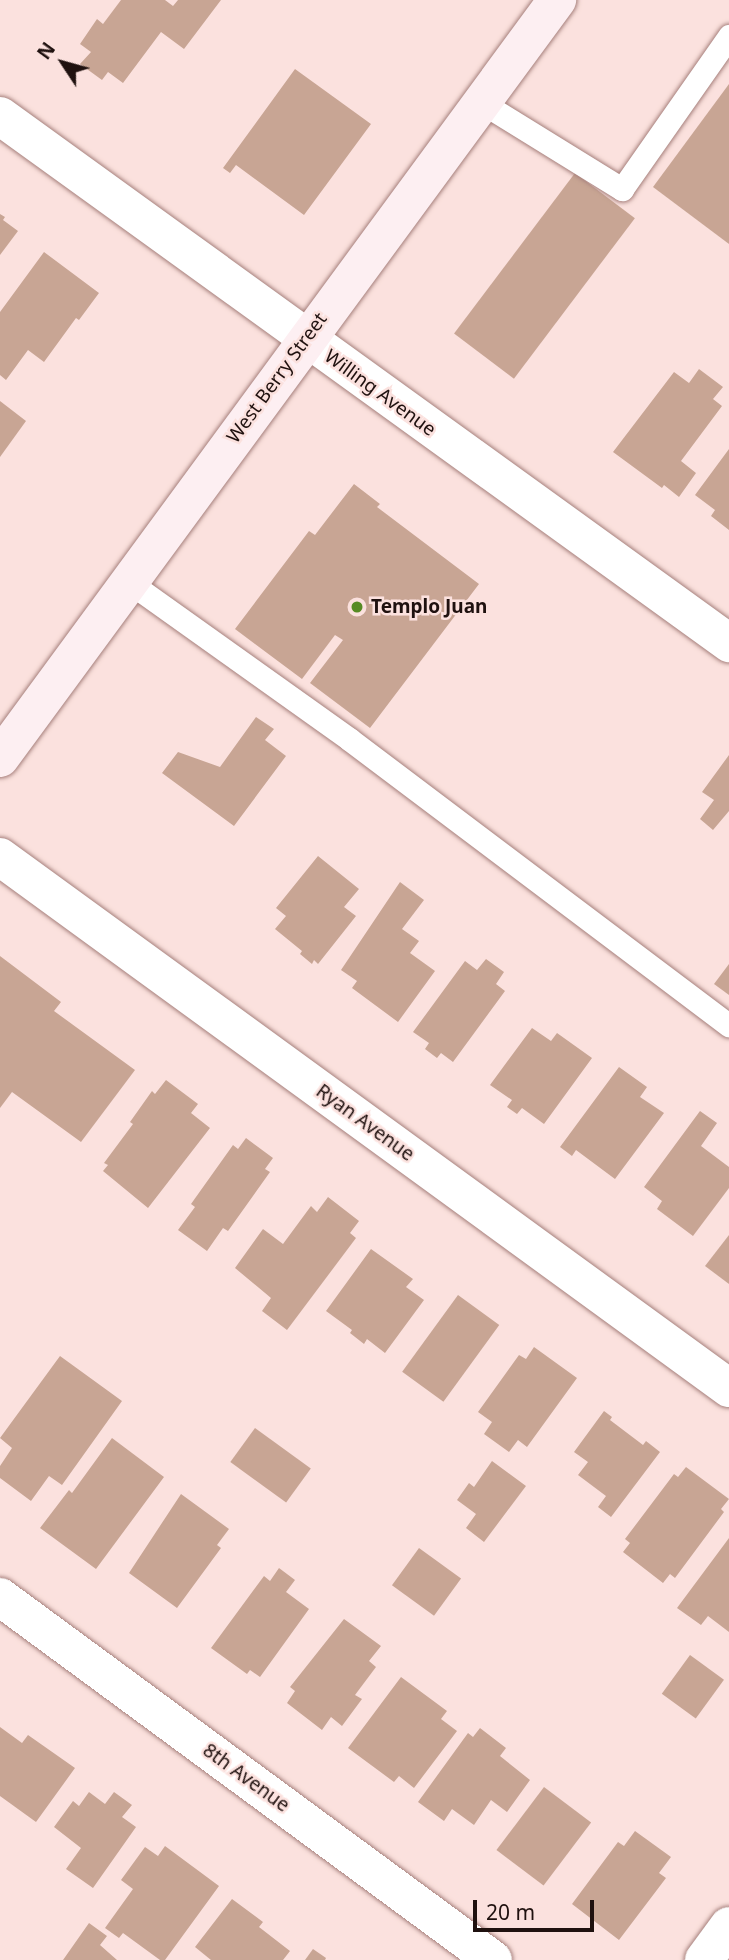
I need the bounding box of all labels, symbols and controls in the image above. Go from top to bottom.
north arrow [28,28,98,98]
text: N [31,37,61,65]
street label: West Berry Street [222,308,332,448]
street label: Willing Avenue [320,345,440,441]
place label: Templo Juan [371,596,487,618]
marker: Templo Juan [349,599,365,615]
street label: Ryan Avenue [312,1080,418,1166]
street label: 8th Avenue [198,1739,294,1817]
scale bar [477,1886,598,1930]
text: 20 m [486,1898,535,1926]

